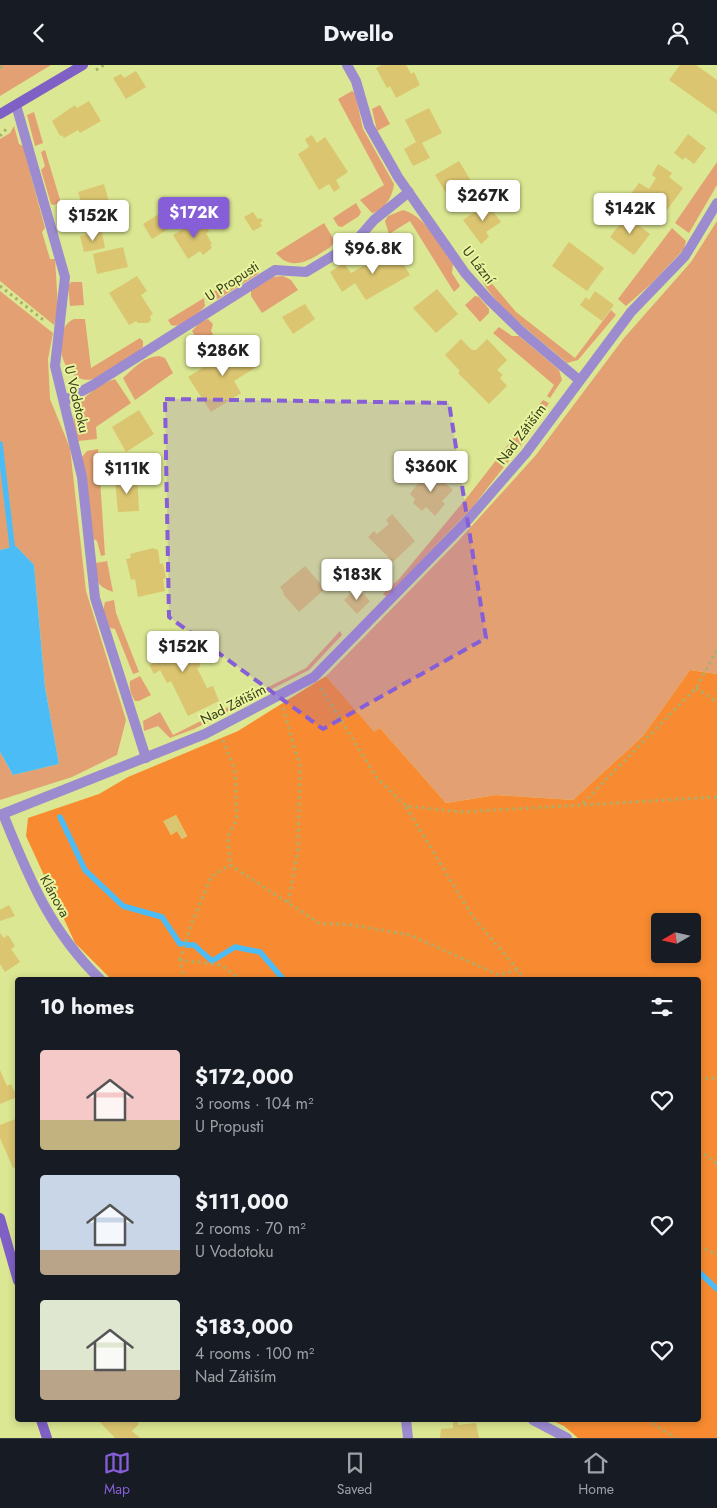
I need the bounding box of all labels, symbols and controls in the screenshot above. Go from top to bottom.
text: Dwello [323,17,394,49]
icon: back [25,19,53,47]
icon: person [664,19,692,47]
pin: $267K [448,179,518,222]
text: $267K [457,184,509,207]
pin: $142K [595,193,665,235]
pin: $172K [159,197,229,239]
text: $142K [605,197,655,220]
pin: $152K [58,199,128,242]
text: $172K [169,201,219,224]
text: $152K [68,204,118,227]
pin: $96.8K [332,233,414,275]
text: $96.8K [344,237,402,260]
street label: U Lázní [458,242,501,289]
street label: U Propusti [201,256,263,306]
pin: $286K [188,335,258,377]
text: $286K [197,339,249,362]
street label: U Vodotoku [60,363,94,435]
street label: Nad Zátiším [492,399,550,469]
pin: $360K [396,451,466,493]
pin: $111K [92,453,162,495]
text: $360K [405,455,457,478]
text: $111K [104,457,150,480]
pin: $183K [322,559,392,601]
text: $183K [332,563,382,586]
pin: $152K [148,631,218,673]
text: $152K [158,635,208,658]
street label: Nad Zátiším [197,679,269,729]
street label: Klánova [35,871,75,921]
north arrow [651,913,701,963]
map controls [651,913,701,963]
text: 10 homes [40,992,134,1022]
icon: filters [648,993,676,1021]
text: $172,000 [195,1062,294,1092]
icon: home [80,1070,140,1130]
icon: heart [648,1086,676,1114]
text: 3 rooms · 104 m² [195,1092,314,1115]
text: U Propusti [195,1115,264,1138]
text: $111,000 [195,1187,289,1217]
icon: home [80,1195,140,1255]
icon: heart [648,1211,676,1239]
text: 2 rooms · 70 m² [195,1217,306,1240]
text: U Vodotoku [195,1240,274,1263]
text: $183,000 [195,1312,293,1342]
icon: home [80,1320,140,1380]
icon: heart [648,1336,676,1364]
text: 4 rooms · 100 m² [195,1342,314,1365]
text: Nad Zátiším [195,1365,277,1388]
tab: Map [103,1449,131,1499]
tab: Saved [337,1449,372,1499]
tab: Home [578,1449,614,1499]

